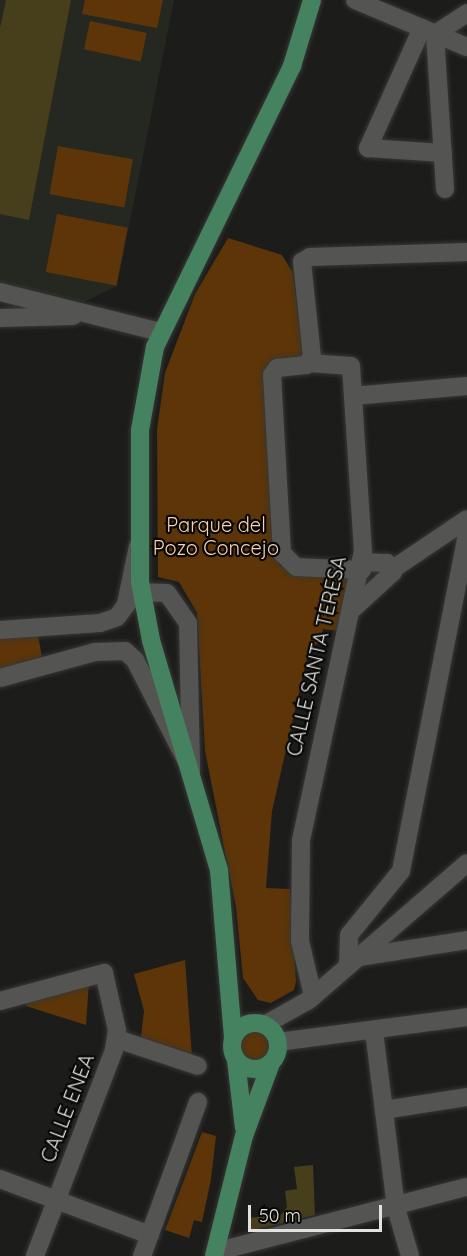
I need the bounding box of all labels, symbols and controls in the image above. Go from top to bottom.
park label: Parque del Pozo Concejo [153,512,279,559]
street label: CALLE SANTA TERESA [281,554,351,758]
street label: CALLE ENEA [35,1050,99,1166]
scale bar [251,1193,384,1231]
text: 50 m [259,1204,301,1227]

